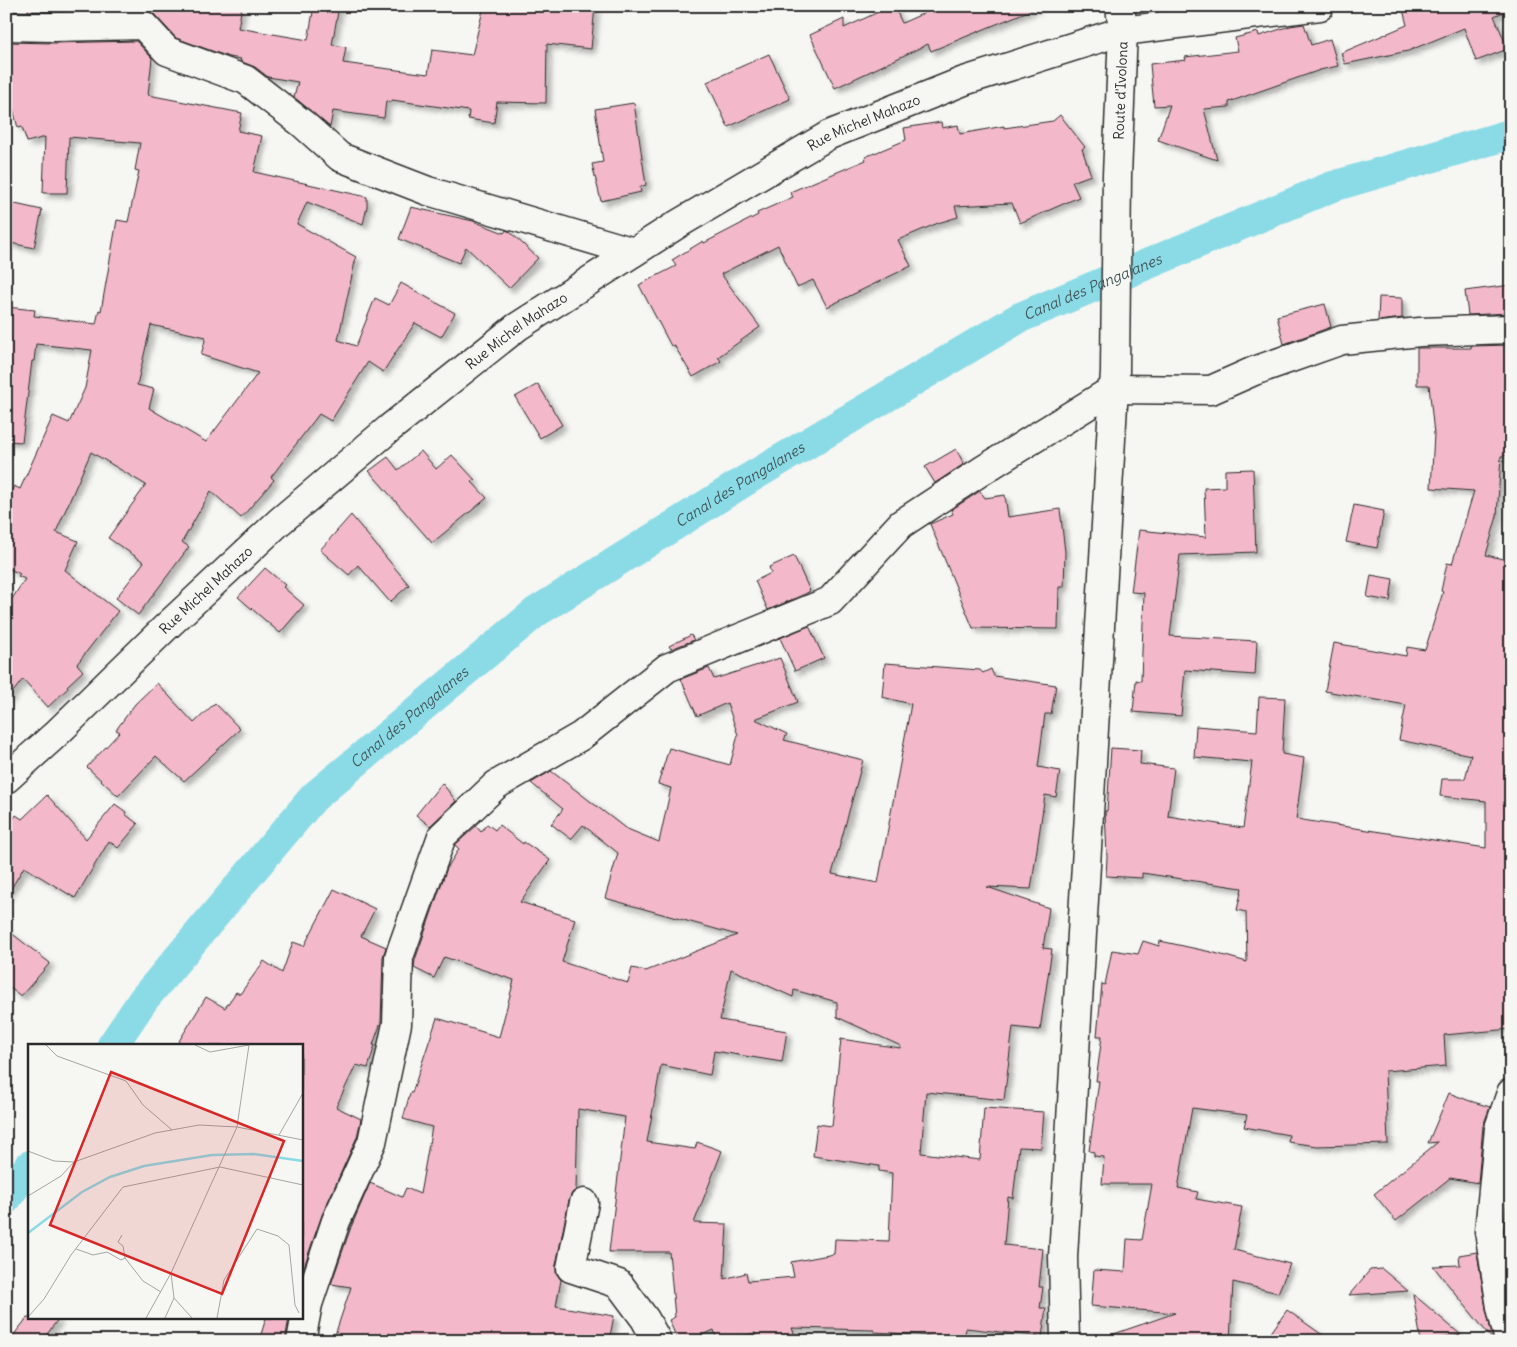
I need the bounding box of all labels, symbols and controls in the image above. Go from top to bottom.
street label: Route d'Ivolona [1109,41,1132,140]
street label: Rue Michel Mahazo [804,90,923,155]
water label: Canal des Pangalanes [1020,249,1165,324]
street label: Rue Michel Mahazo [462,288,571,373]
water label: Canal des Pangalanes [671,437,809,531]
street label: Rue Michel Mahazo [155,542,256,638]
water label: Canal des Pangalanes [346,662,473,772]
inset map [28,1044,302,1320]

